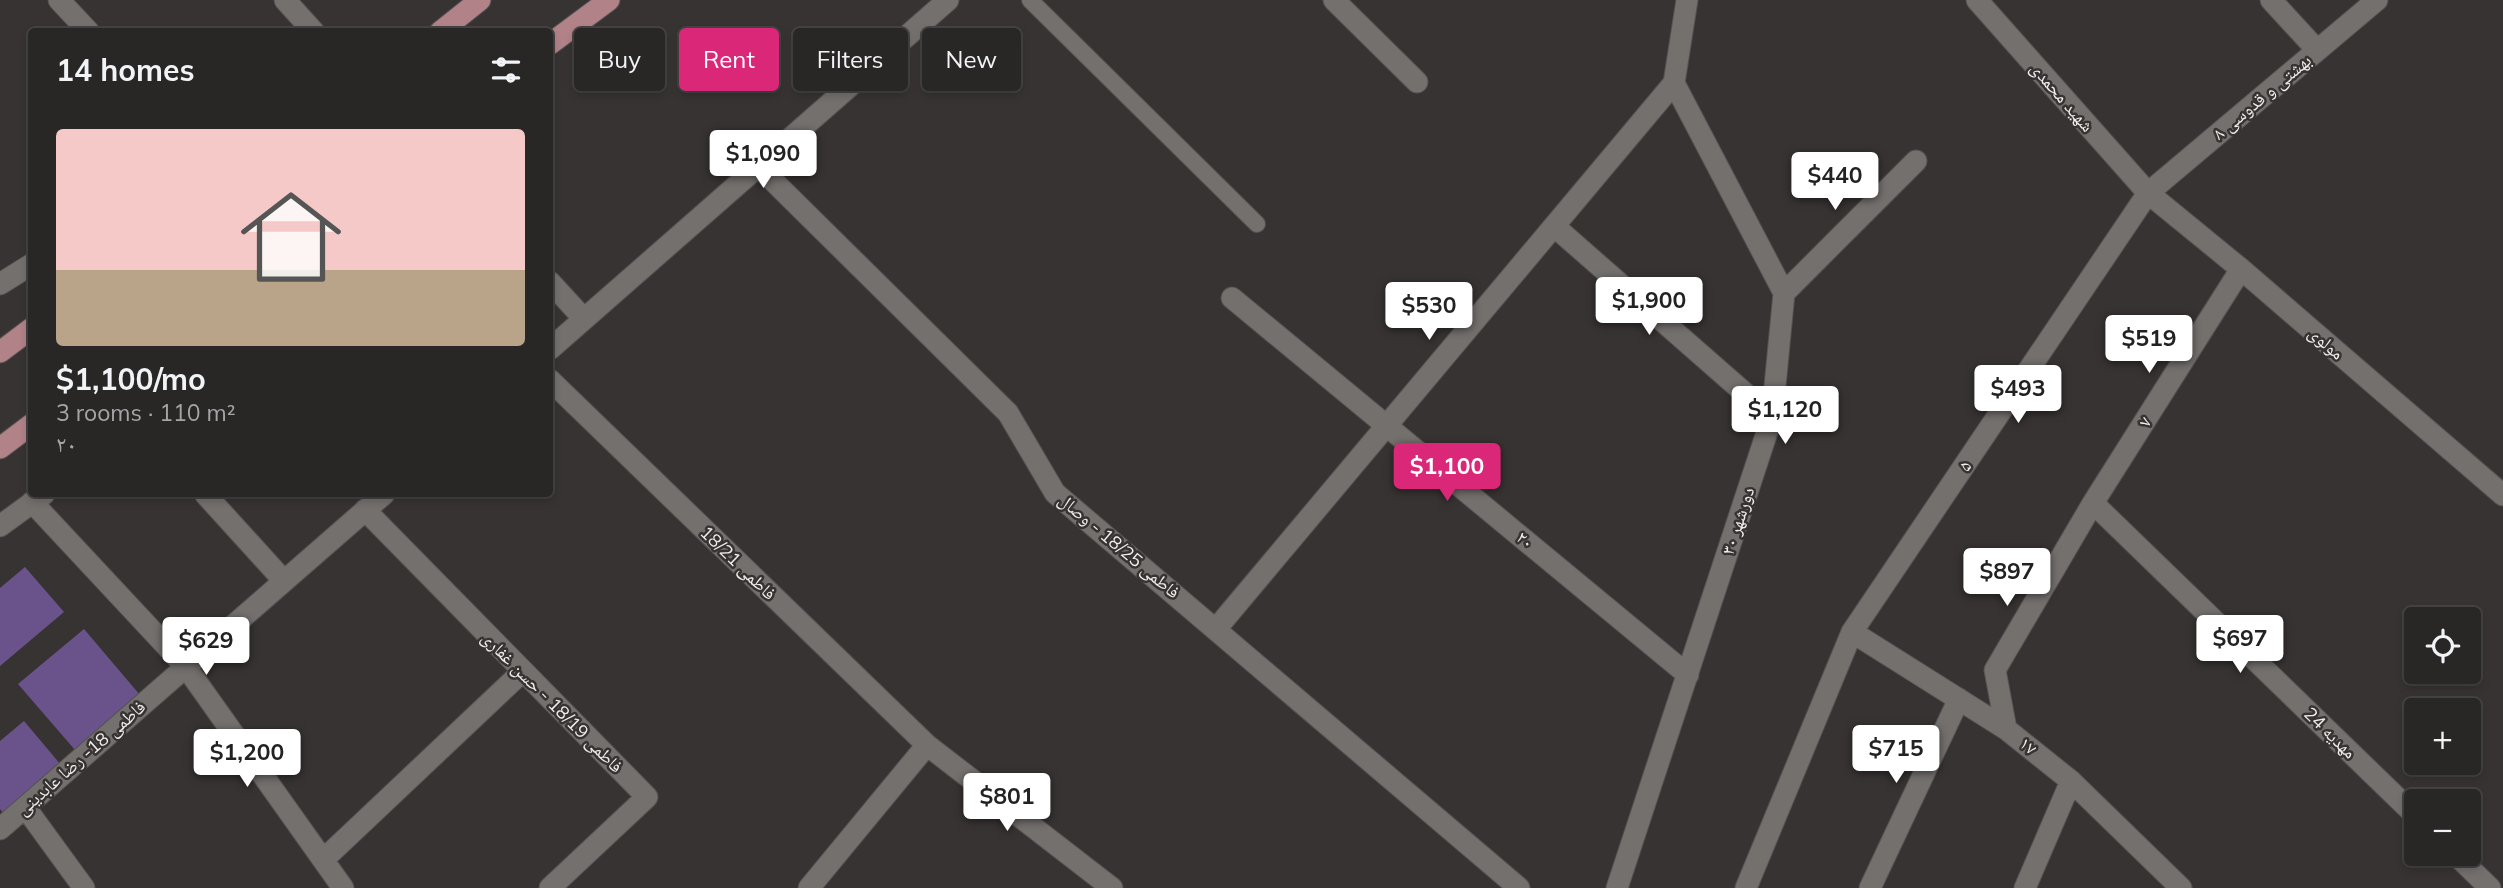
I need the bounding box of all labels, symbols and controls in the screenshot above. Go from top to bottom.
chip: Buy [574,28,665,91]
chip: Rent [679,28,779,91]
chip: Filters [793,28,908,91]
chip: New [922,28,1021,91]
street label: بهشتی و قدوسی ۸ [2208,49,2316,145]
text: 14 homes [56,51,195,89]
icon: filters [487,51,525,89]
street label: شهید محمدی [2026,57,2099,137]
pin: $1,090 [706,130,820,190]
text: $1,090 [726,138,800,167]
pin: $440 [1794,152,1876,212]
text: $440 [1807,160,1863,189]
icon: home [228,174,354,300]
pin: $1,900 [1592,278,1706,337]
pin: $530 [1388,282,1470,342]
text: $1,900 [1612,285,1686,314]
text: $530 [1401,290,1457,319]
pin: $519 [2108,316,2190,375]
street label: مولوی [2304,321,2349,364]
text: $519 [2121,323,2177,352]
text: $1,100/mo [56,360,206,398]
pin: $493 [1977,366,2059,425]
text: $493 [1990,373,2046,402]
pin: $1,120 [1728,386,1842,446]
text: $1,120 [1748,394,1822,423]
text: 3 rooms · 110 m² [56,398,236,427]
street label: ۷ [2133,412,2156,431]
text: ۲۰ [56,429,77,458]
pin: $1,100 [1390,444,1504,503]
text: $1,100 [1410,451,1484,480]
street label: ۵ [1953,456,1976,476]
street label: دورشهر ۳۰ [1716,484,1759,558]
street label: فاطمی 18/25 - وصال [1054,488,1185,603]
street label: فاطمی 18/21 [696,521,781,605]
street label: ۲۰ [1512,526,1539,554]
pin: $897 [1966,548,2048,608]
text: $897 [1979,556,2035,585]
map controls [2404,607,2481,866]
button: locate [2404,607,2481,684]
pin: $697 [2199,616,2281,675]
pin: $629 [165,618,247,677]
text: $697 [2212,623,2268,652]
text: $629 [178,625,234,654]
street label: فاطمی 18/19 - حسن غفاری [477,626,628,777]
street label: فاطمی 18- رضا عابدینی [11,695,150,820]
button: + [2404,698,2481,775]
street label: مهدیه 24 [2299,702,2361,763]
pin: $715 [1855,726,1937,785]
pin: $1,200 [190,730,304,789]
street label: ۱۷ [2015,732,2042,760]
text: $715 [1868,733,1924,762]
text: $1,200 [210,737,284,766]
pin: $801 [966,774,1048,833]
text: $801 [979,781,1035,810]
button: − [2404,789,2481,866]

